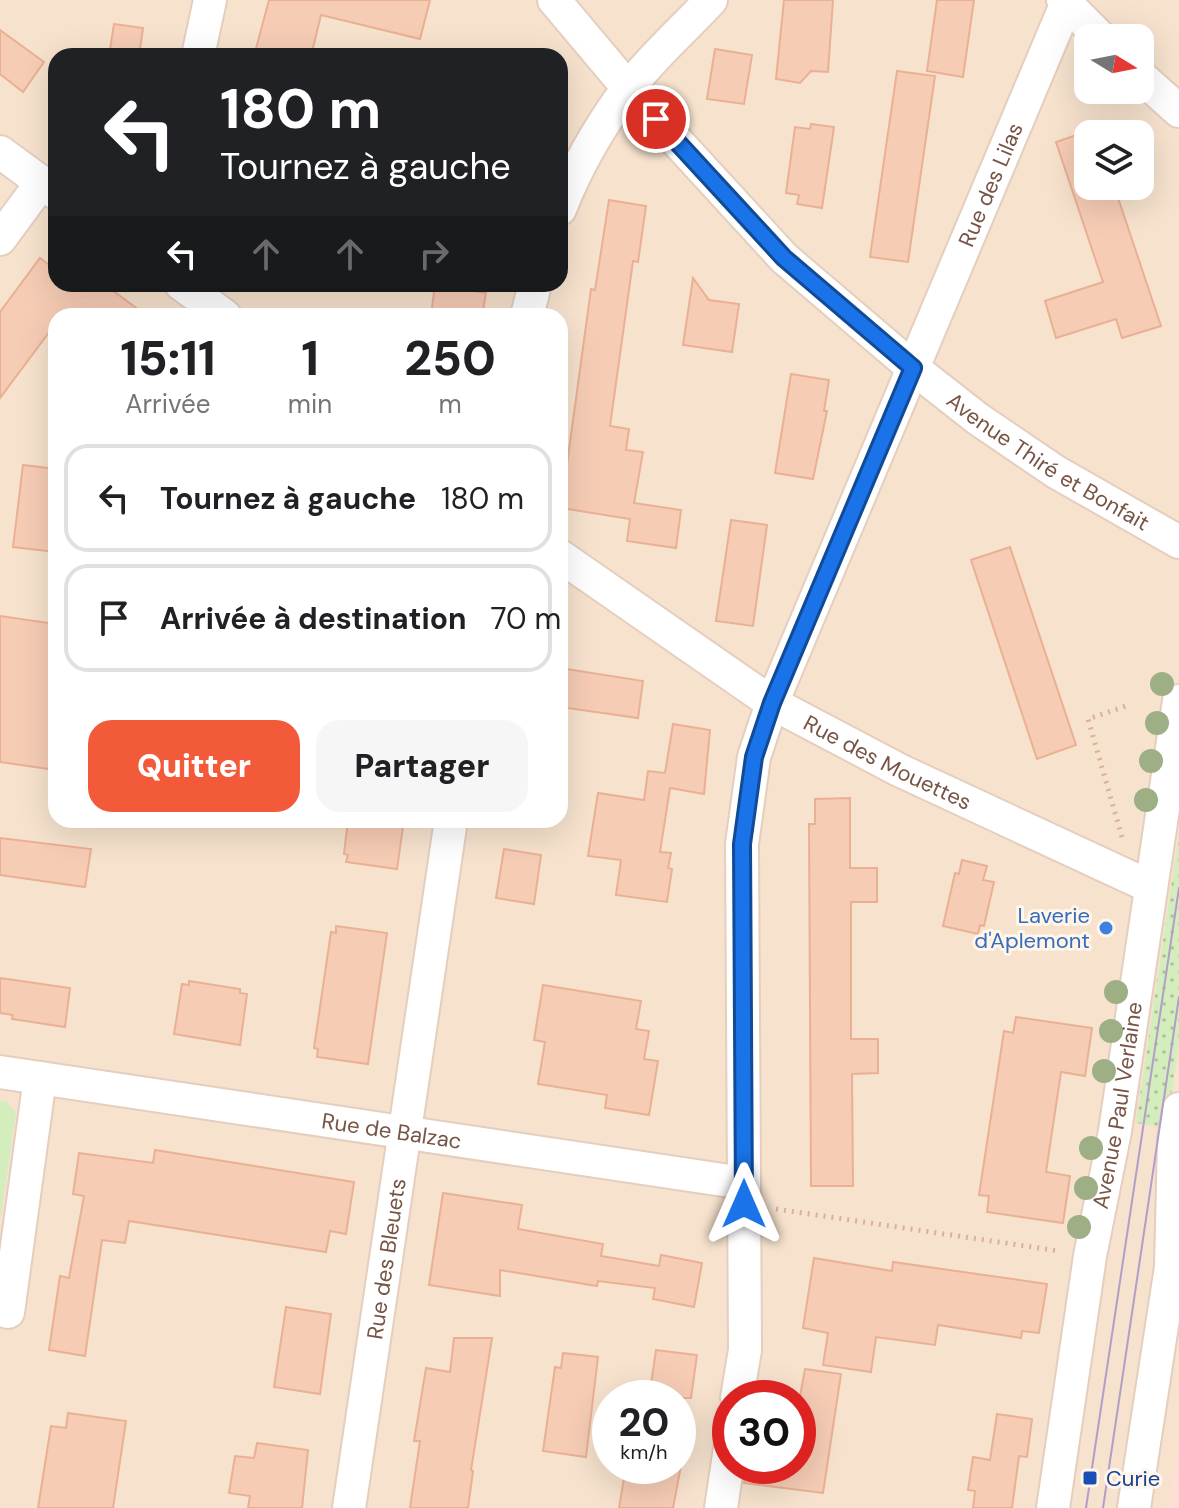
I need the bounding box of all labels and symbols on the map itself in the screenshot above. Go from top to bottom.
north arrow [1074,24,1154,104]
pin [622,85,690,153]
street label: Rue des Lilas [952,118,1030,251]
street label: Avenue Thiré et Bonfait [941,386,1155,537]
street label: Rue des Mouettes [799,708,976,817]
place label: Laverie d'Aplemont [974,901,1090,955]
marker: Laverie d'Aplemont [1097,919,1115,937]
street label: Avenue Paul Verlaine [1086,1000,1149,1211]
street label: Rue de Balzac [320,1106,463,1156]
position arrow [702,1162,786,1246]
street label: Rue des Bleuets [360,1176,413,1341]
speed limit sign: 30 [712,1380,816,1484]
place label: Curie [1106,1464,1160,1493]
marker: Curie [1081,1469,1099,1487]

